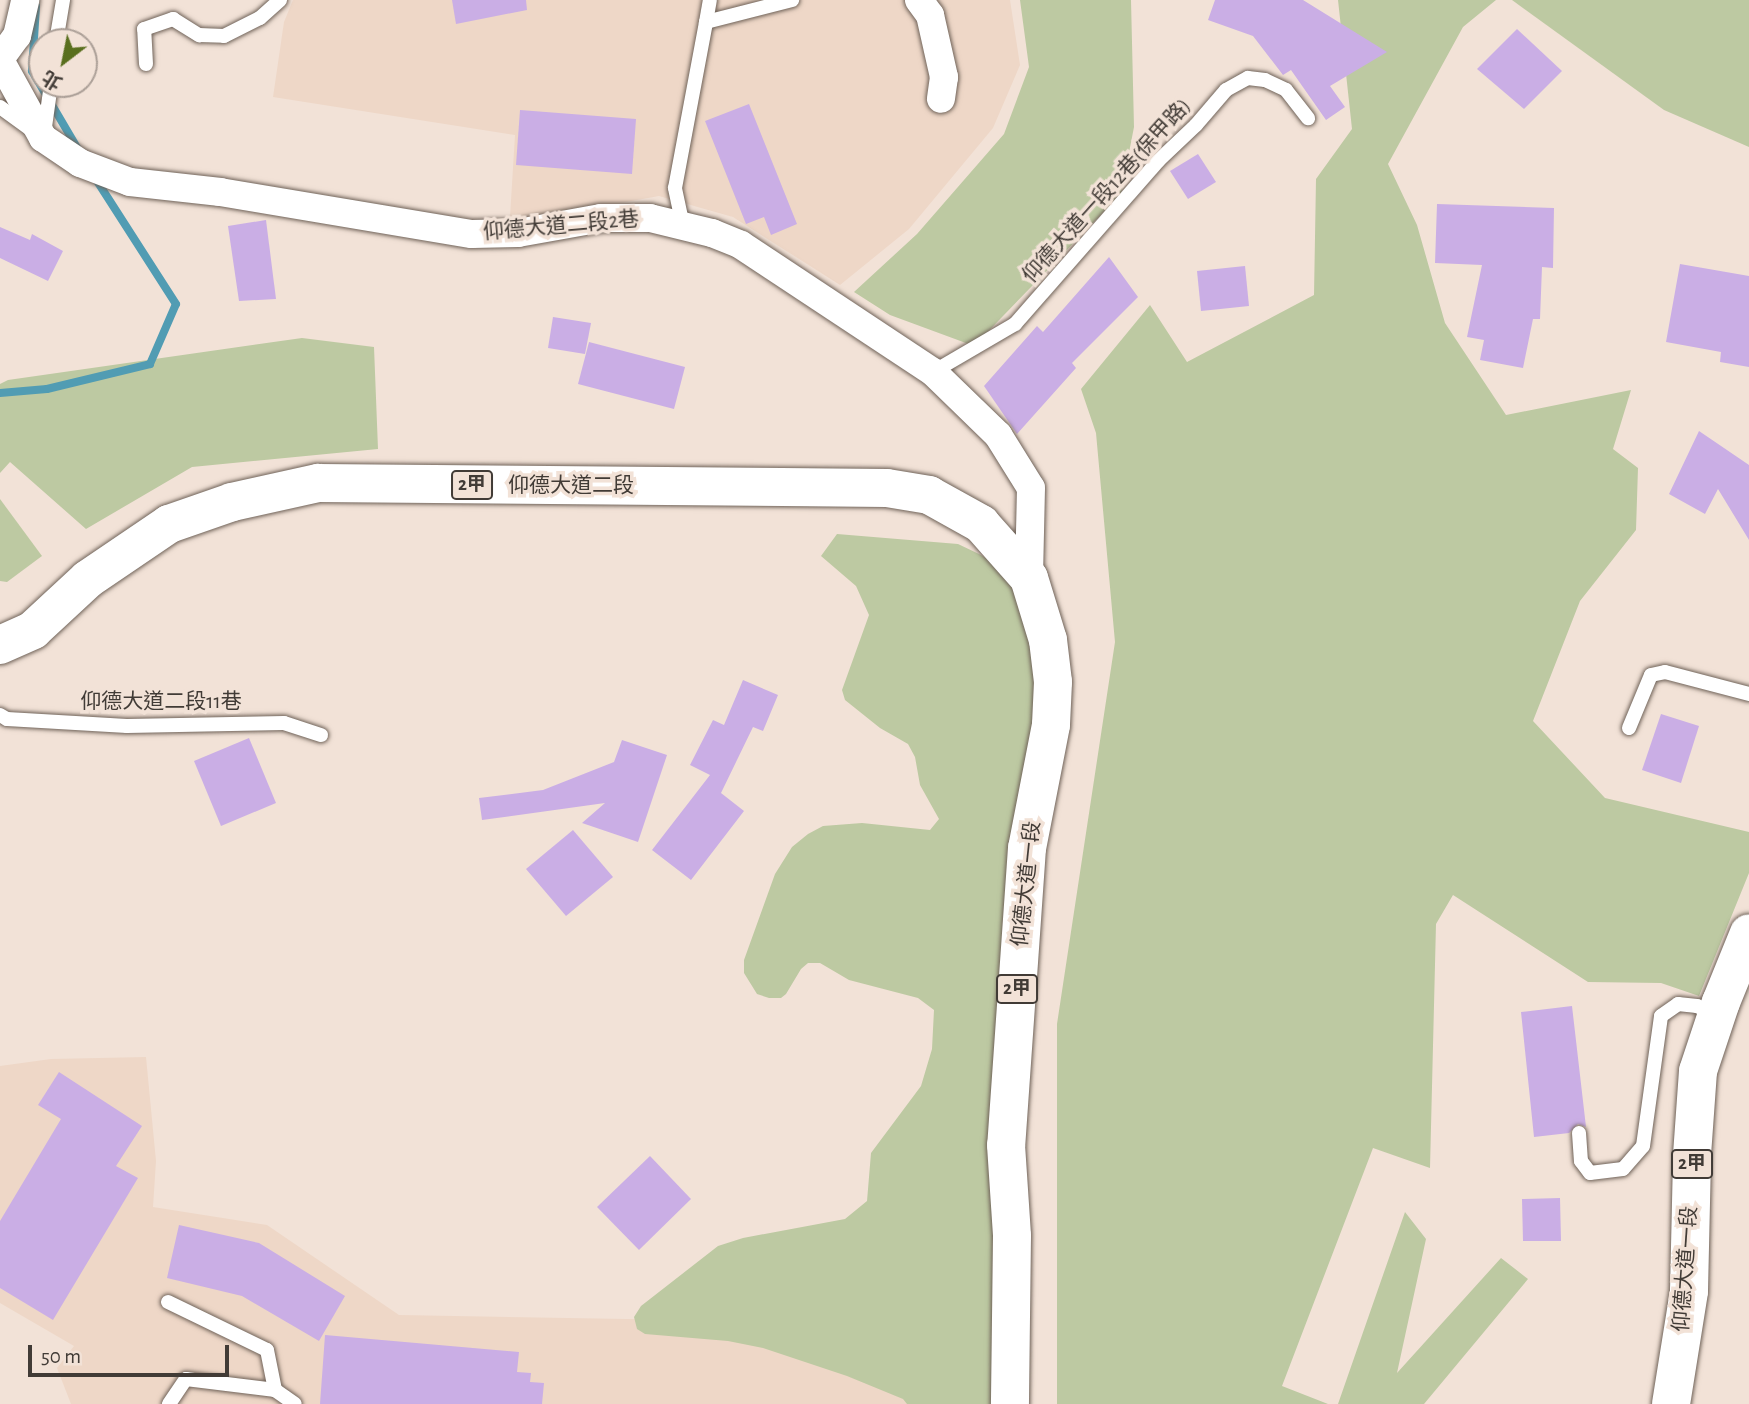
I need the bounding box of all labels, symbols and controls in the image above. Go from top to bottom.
north arrow [28,28,98,98]
text: 北 [40,66,66,93]
street label: 仰德大道一段12巷(保甲路) [1018,94,1196,288]
street label: 仰德大道二段2巷 [482,207,640,245]
road number: 2甲 [451,470,493,500]
street label: 仰德大道二段 [508,473,634,499]
street label: 仰德大道二段11巷 [80,689,242,715]
street label: 仰德大道一段 [1008,820,1046,948]
road number: 2甲 [996,973,1038,1004]
road number: 2甲 [1671,1148,1713,1180]
street label: 仰德大道一段 [1669,1205,1703,1333]
scale bar [32,1330,233,1374]
text: 50 m [41,1346,81,1367]

